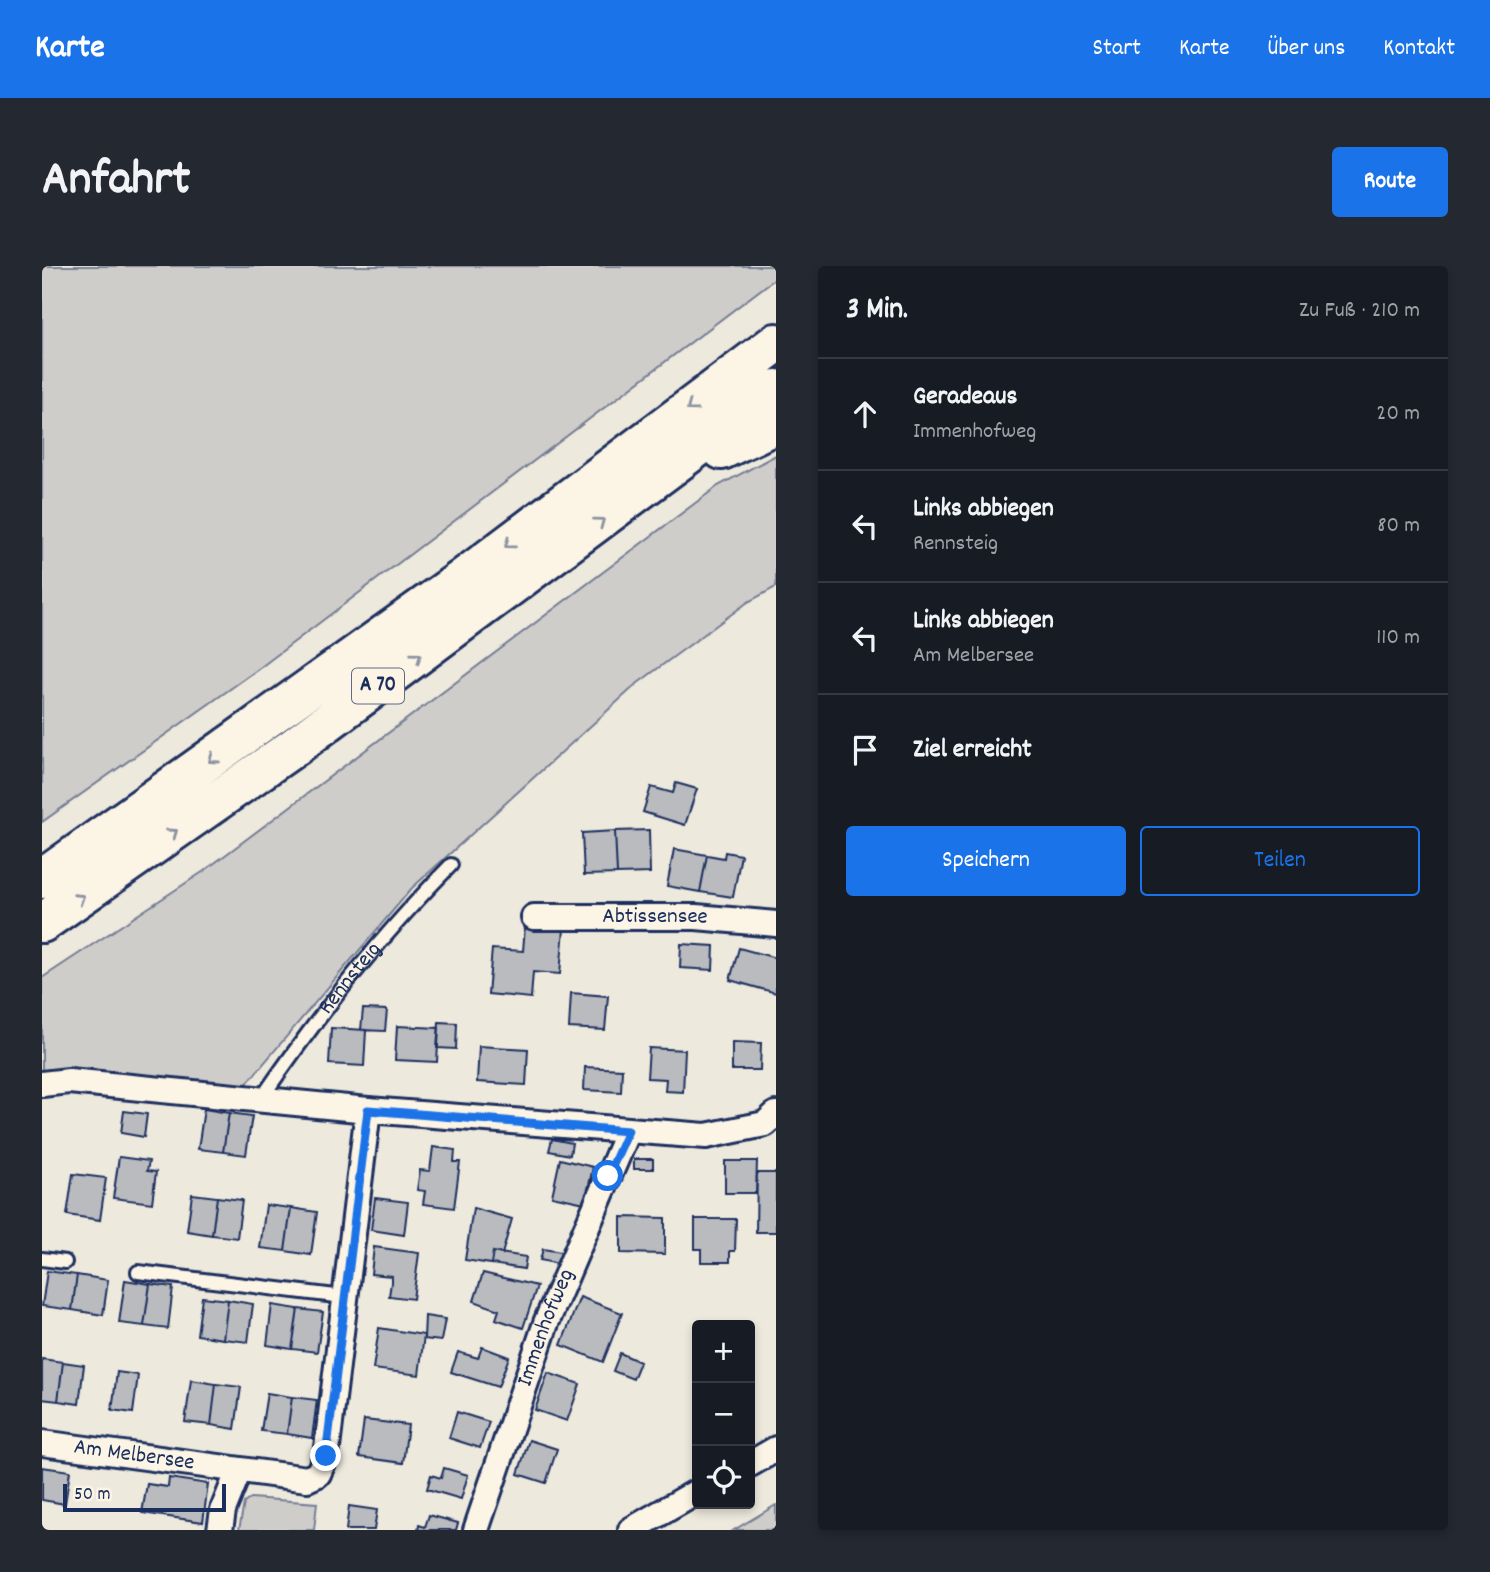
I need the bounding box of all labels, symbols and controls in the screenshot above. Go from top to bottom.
text: Karte [35,26,105,73]
text: Start [1092,32,1141,66]
text: Karte [1179,32,1230,66]
text: Über uns [1268,32,1345,66]
text: Kontakt [1383,32,1455,66]
text: Anfahrt [42,147,190,217]
button: Route [1332,147,1448,217]
text: 3 Min. [846,290,908,333]
text: Zu Fuß · 210 m [1299,295,1420,328]
text: Geradeaus [913,379,1017,416]
icon: ahead [846,395,884,433]
text: 20 m [1376,398,1420,431]
one-way arrow [687,399,699,411]
text: Immenhofweg [913,416,1036,449]
text: Links abbiegen [913,491,1054,528]
icon: left [846,507,884,545]
text: 80 m [1377,510,1420,543]
one-way arrow [592,517,605,530]
text: Rennsteig [913,528,998,561]
one-way arrow [505,535,517,548]
text: Links abbiegen [913,603,1054,640]
icon: left [846,619,884,657]
text: 110 m [1376,622,1420,655]
text: Am Melbersee [913,640,1034,673]
one-way arrow [409,653,422,665]
road number: A 70 [352,668,404,704]
icon: arrive [846,731,884,769]
text: Ziel erreicht [913,732,1032,769]
one-way arrow [208,751,221,763]
button: Speichern [846,826,1126,896]
button: Teilen [1140,826,1420,896]
one-way arrow [165,829,178,841]
one-way arrow [72,893,85,906]
street label: Abtissensee [602,901,709,934]
street label: Rennsteig [311,935,390,1022]
route start [592,1160,623,1191]
street label: Immenhofweg [509,1264,584,1391]
map controls [692,1320,755,1509]
button: + [692,1320,755,1383]
button: − [692,1383,755,1446]
street label: Am Melbersee [72,1431,196,1480]
route end [310,1440,341,1471]
button: locate [692,1446,755,1509]
scale bar [63,1481,226,1513]
text: 50 m [74,1482,111,1509]

